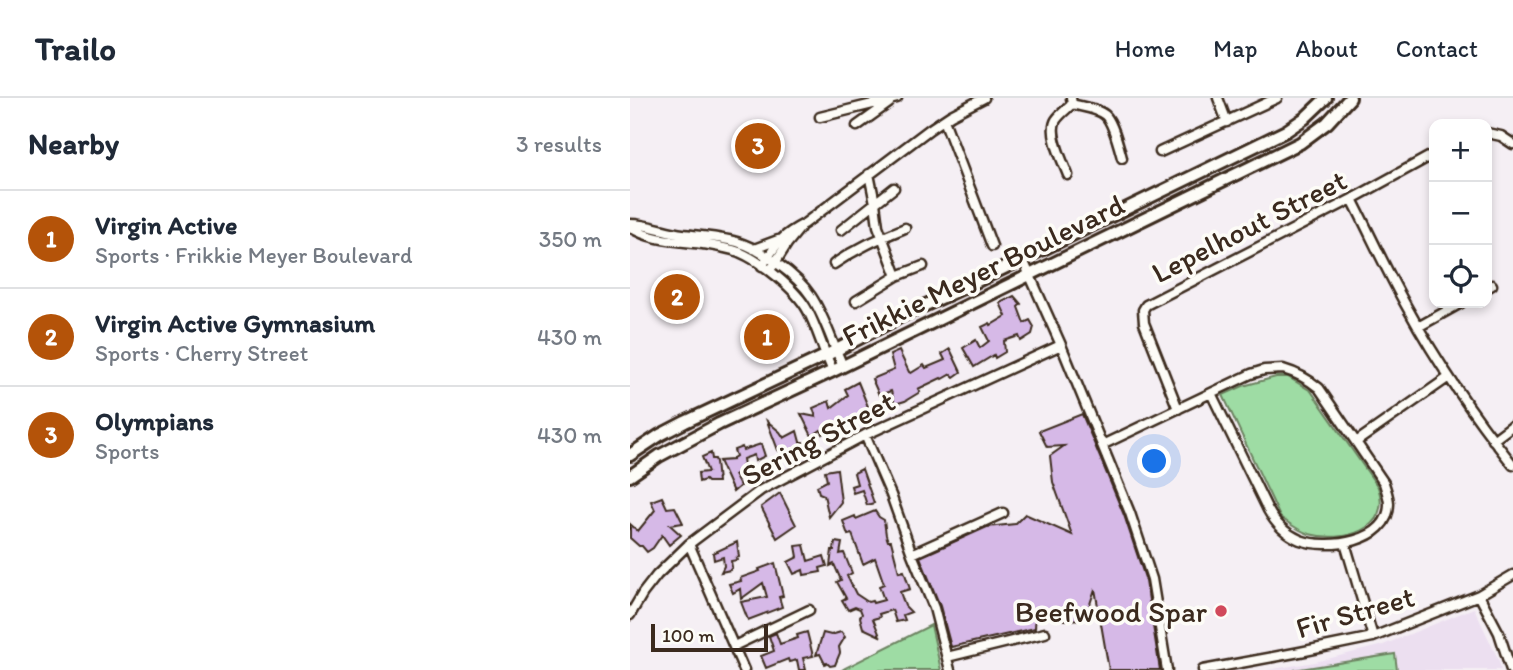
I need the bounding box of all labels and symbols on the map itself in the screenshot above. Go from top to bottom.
pin: 3 [735,120,781,172]
street label: Lepelhout Street [1145,161,1353,291]
street label: Frikkie Meyer Boulevard [836,186,1130,354]
pin: 2 [654,271,700,323]
pin: 1 [744,311,790,363]
street label: Sering Street [735,382,901,494]
your location [1137,444,1171,478]
street label: Fir Street [1291,577,1419,647]
place label: Beefwood Spar [1015,593,1208,630]
marker: Beefwood Spar [1213,603,1229,619]
scale bar [651,621,768,653]

